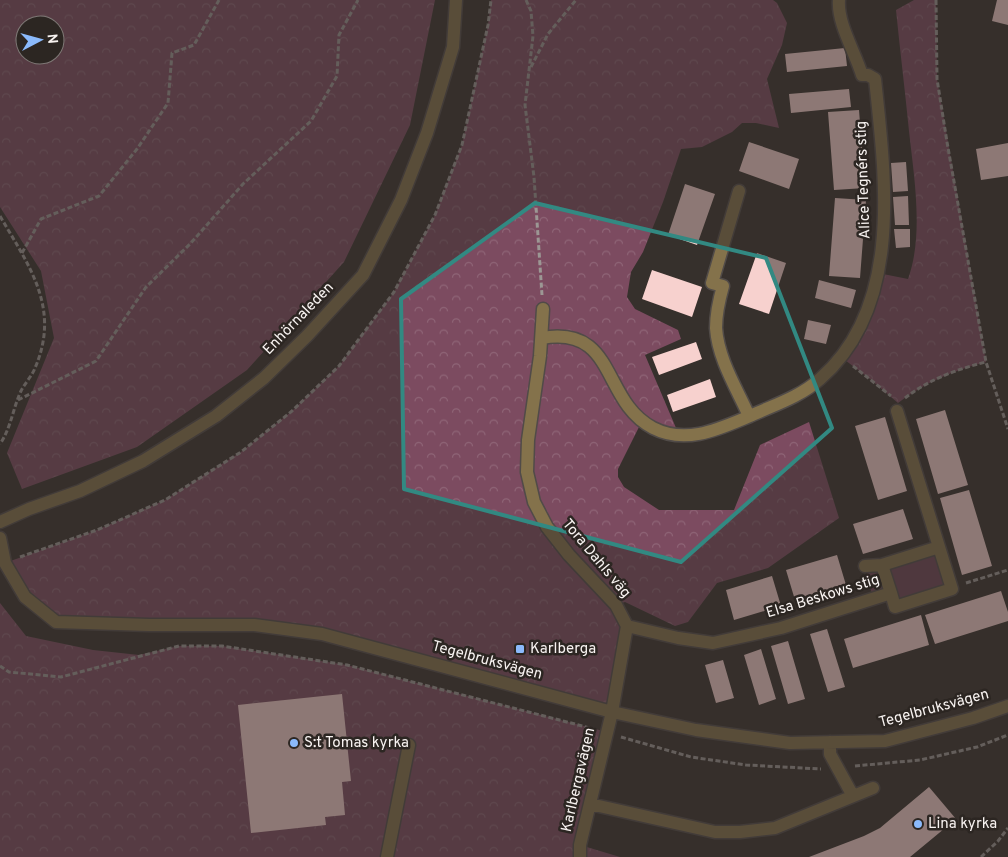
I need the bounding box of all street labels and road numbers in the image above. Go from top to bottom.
street label: Alice Tegnérs stig [852,121,876,239]
street label: Enhörnaleden [259,279,339,359]
street label: Tora Dahls väg [558,516,634,602]
street label: Elsa Beskows stig [764,571,882,623]
street label: Tegelbruksvägen [430,637,544,685]
street label: Tegelbruksvägen [877,685,991,733]
street label: Karlbergavägen [558,726,600,834]

